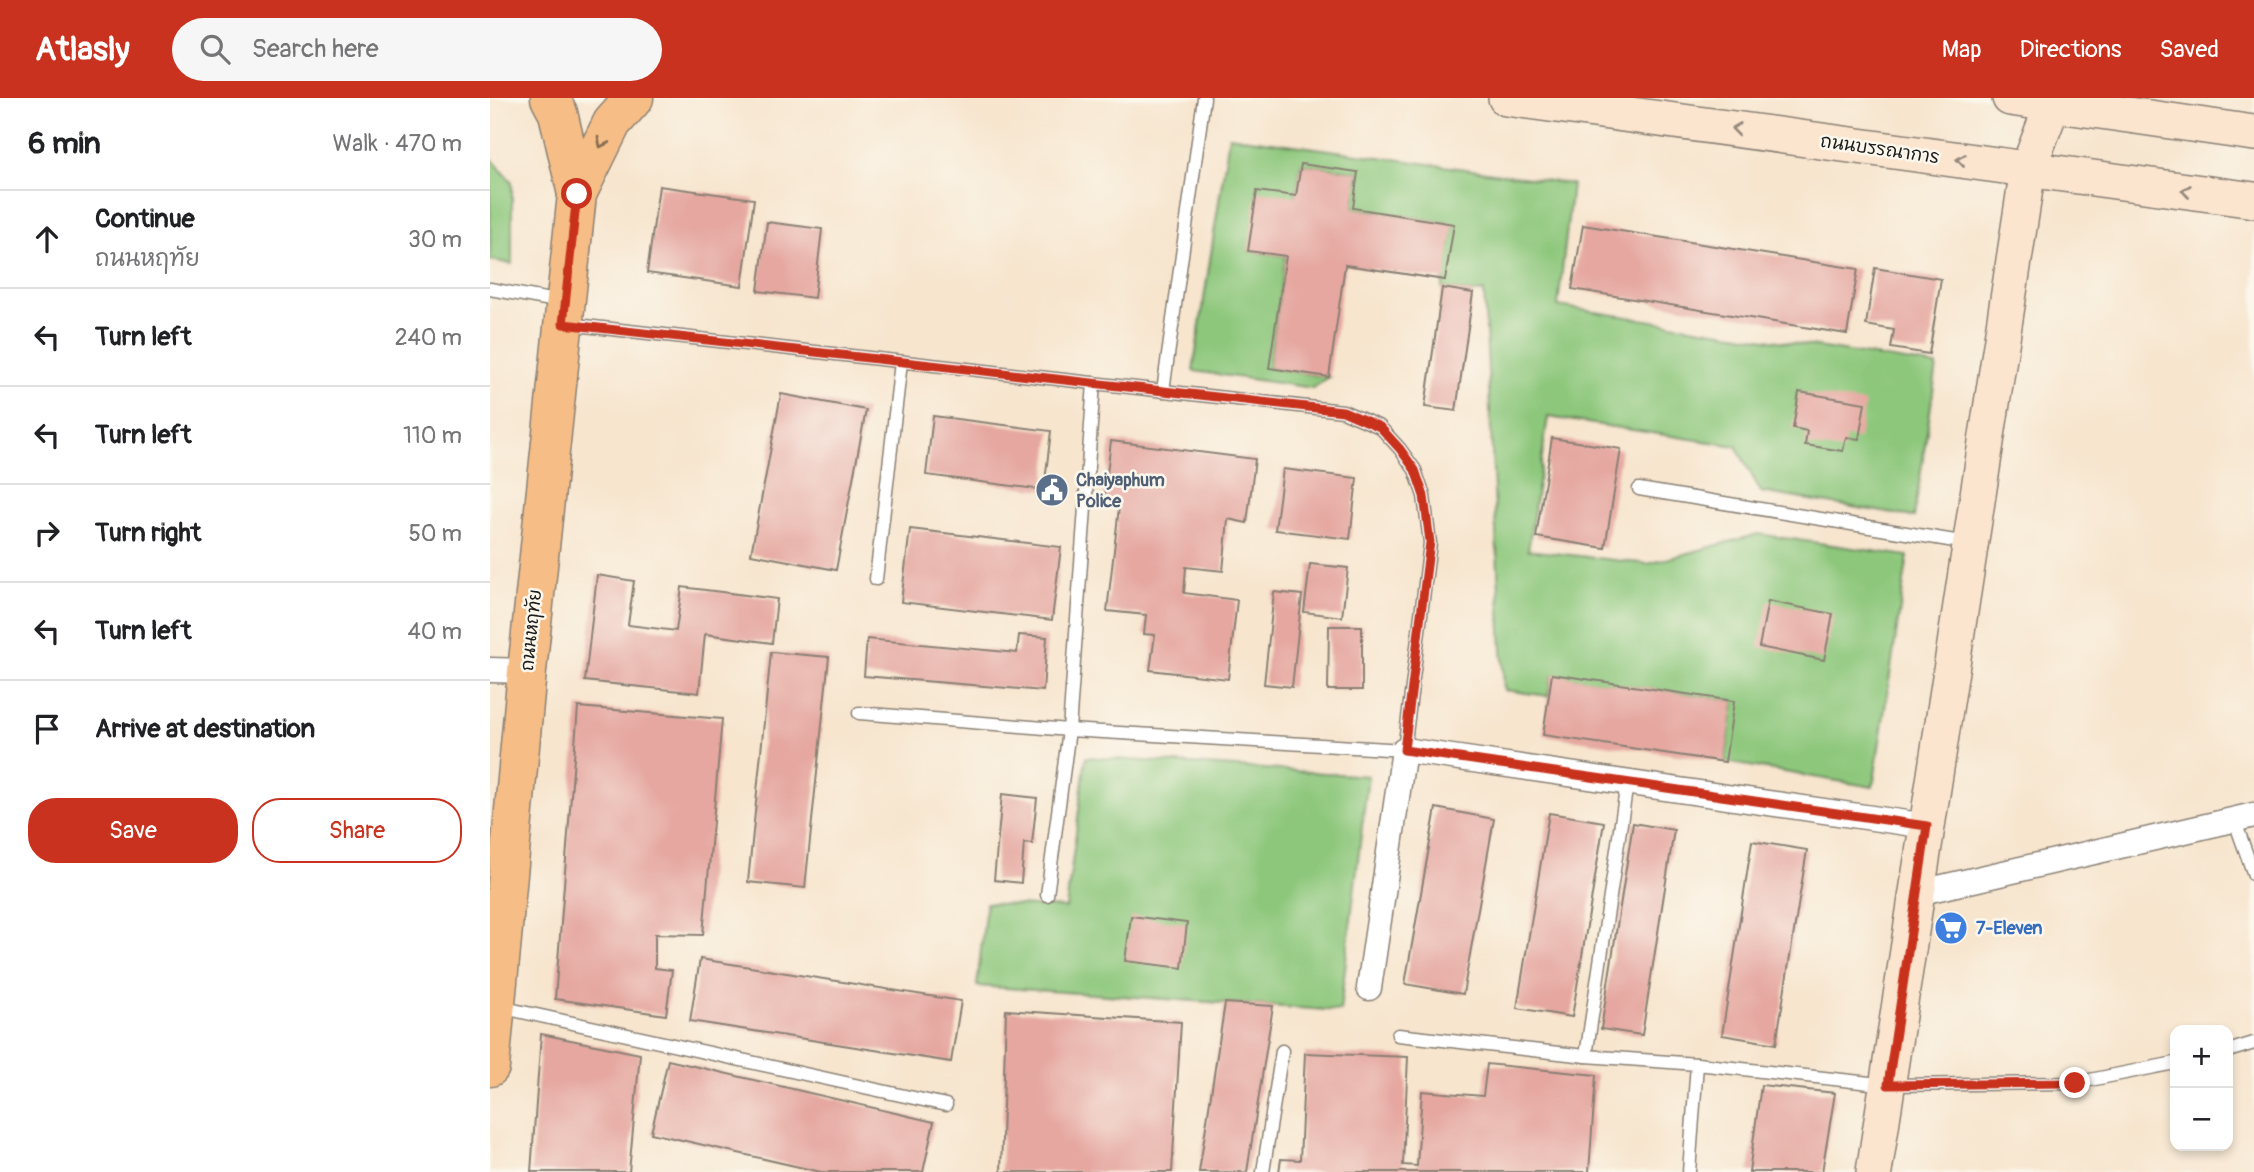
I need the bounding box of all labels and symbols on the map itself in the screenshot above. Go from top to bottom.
one-way arrow [1730,122,1741,137]
street label: ถนนบรรณาการ [1819,130,1941,169]
one-way arrow [596,136,610,148]
one-way arrow [1955,153,1967,168]
route start [561,178,592,209]
one-way arrow [2181,184,2192,199]
place label: Chaiyaphum Police [1076,469,1165,513]
public building icon: Chaiyaphum Police [1033,471,1071,509]
street label: ถนนหฤทัย [516,588,547,672]
supermarket icon: 7-Eleven [1932,909,1970,947]
place label: 7-Eleven [1976,917,2043,940]
route end [2059,1067,2090,1098]

